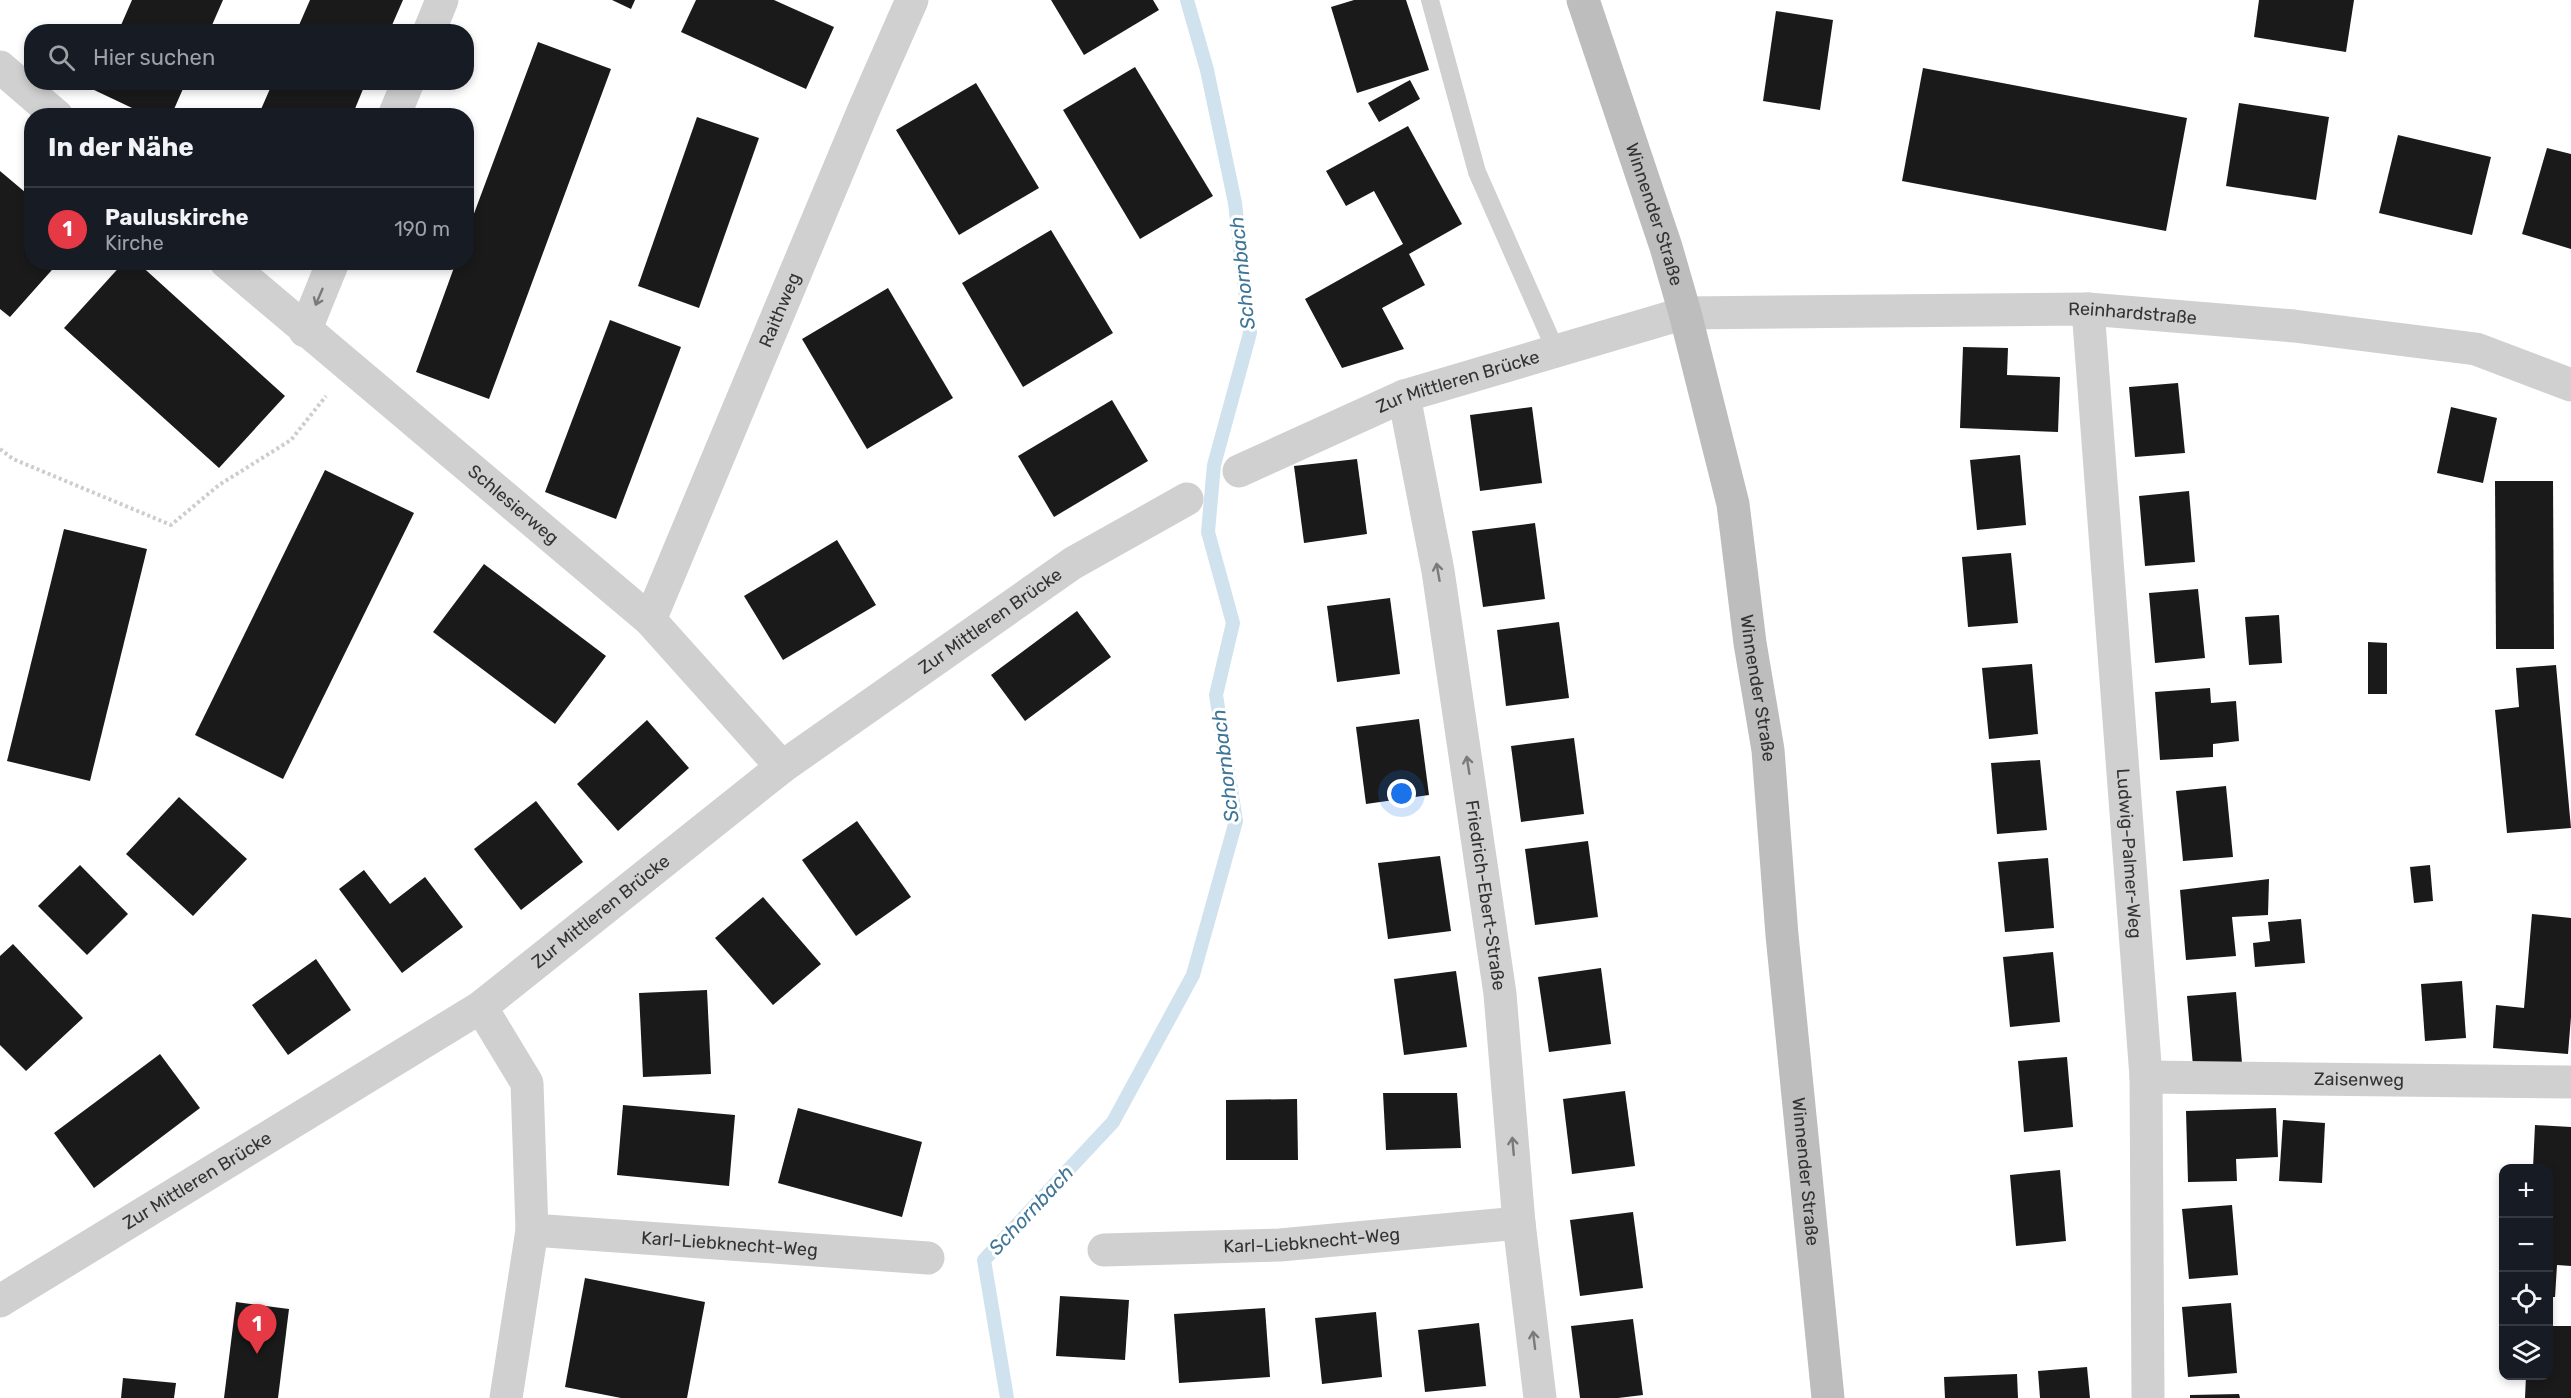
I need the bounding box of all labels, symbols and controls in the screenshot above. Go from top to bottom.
search box [24,24,474,90]
icon: search [45,41,78,74]
text: Hier suchen [93,44,215,71]
text: In der Nähe [48,132,194,163]
street label: Winnender Straße [1621,140,1688,288]
text: Pauluskirche [105,204,249,231]
water label: Schornbach [1224,215,1260,331]
text: 1 [63,217,72,241]
text: 190 m [394,217,450,241]
text: Kirche [105,231,164,255]
street label: Raithweg [754,269,805,351]
one-way arrow [313,287,324,305]
street label: Reinhardstraße [2068,298,2198,329]
street label: Zur Mittleren Brücke [1373,346,1542,418]
street label: Schlesierweg [463,460,563,549]
street label: Zur Mittleren Brücke [914,563,1066,679]
one-way arrow [1433,563,1444,582]
street label: Winnender Straße [1736,613,1780,763]
water label: Schornbach [1206,708,1244,824]
one-way arrow [1463,755,1474,775]
street label: Ludwig-Palmer-Weg [2112,767,2147,939]
your location [1387,779,1416,808]
street label: Friedrich-Ebert-Straße [1461,798,1510,992]
street label: Zur Mittleren Brücke [527,850,674,973]
street label: Zaisenweg [2314,1068,2404,1091]
street label: Winnender Straße [1787,1096,1824,1247]
street label: Zur Mittleren Brücke [119,1127,275,1234]
one-way arrow [1507,1137,1518,1156]
water label: Schornbach [983,1160,1079,1260]
map controls [2499,1164,2553,1380]
button: + [2499,1164,2553,1218]
button: − [2499,1218,2553,1272]
street label: Karl-Liebknecht-Weg [1223,1223,1401,1258]
street label: Karl-Liebknecht-Weg [640,1227,819,1261]
button: locate [2499,1272,2553,1326]
pin: 1 [238,1304,276,1354]
button: layers [2499,1326,2553,1380]
one-way arrow [1528,1330,1539,1350]

